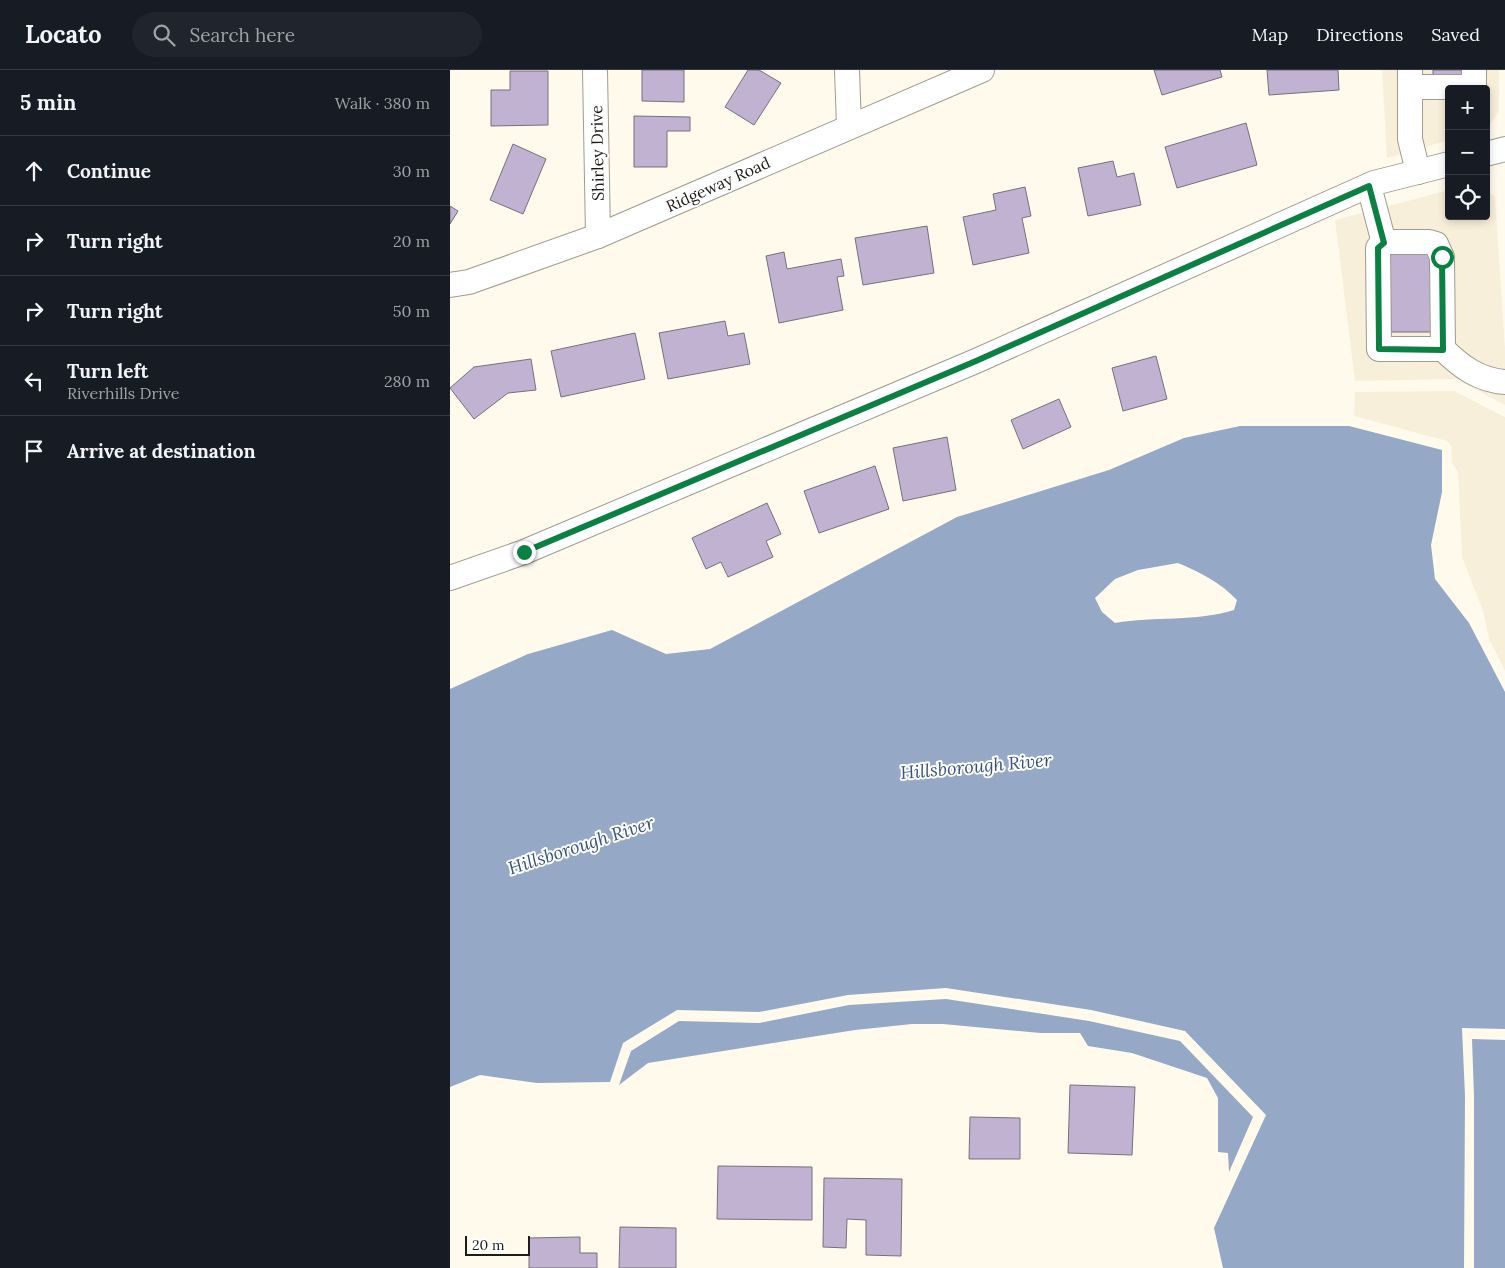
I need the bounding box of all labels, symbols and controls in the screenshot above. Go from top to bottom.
search box [132,12,482,57]
text: Locato [25,19,102,50]
icon: search [150,21,178,49]
text: Search here [190,23,295,47]
text: Map [1252,23,1288,46]
text: Directions [1316,23,1403,46]
text: Saved [1431,23,1480,46]
map controls [1445,85,1490,220]
button: + [1445,85,1490,130]
text: 5 min [20,89,76,116]
text: Walk · 380 m [335,93,430,113]
street label: Shirley Drive [586,105,608,201]
button: − [1445,130,1490,175]
street label: Ridgeway Road [663,152,774,216]
icon: ahead [20,157,48,185]
text: Continue [67,159,151,183]
text: 30 m [393,161,430,181]
button: locate [1445,175,1490,220]
icon: right [20,227,48,255]
text: Turn right [67,229,163,253]
text: 20 m [393,231,430,251]
route start [1431,246,1454,269]
icon: right [20,297,48,325]
text: Turn right [67,299,163,323]
text: 50 m [393,301,430,321]
text: Turn left [67,359,148,383]
icon: left [20,367,48,395]
text: 280 m [384,371,430,391]
text: Riverhills Drive [67,383,180,403]
icon: arrive [20,437,48,465]
text: Arrive at destination [67,439,256,463]
route end [513,541,536,564]
water label: Hillsborough River [899,748,1053,784]
water label: Hillsborough River [505,810,658,879]
scale bar [465,1233,530,1256]
text: 20 m [472,1236,504,1254]

